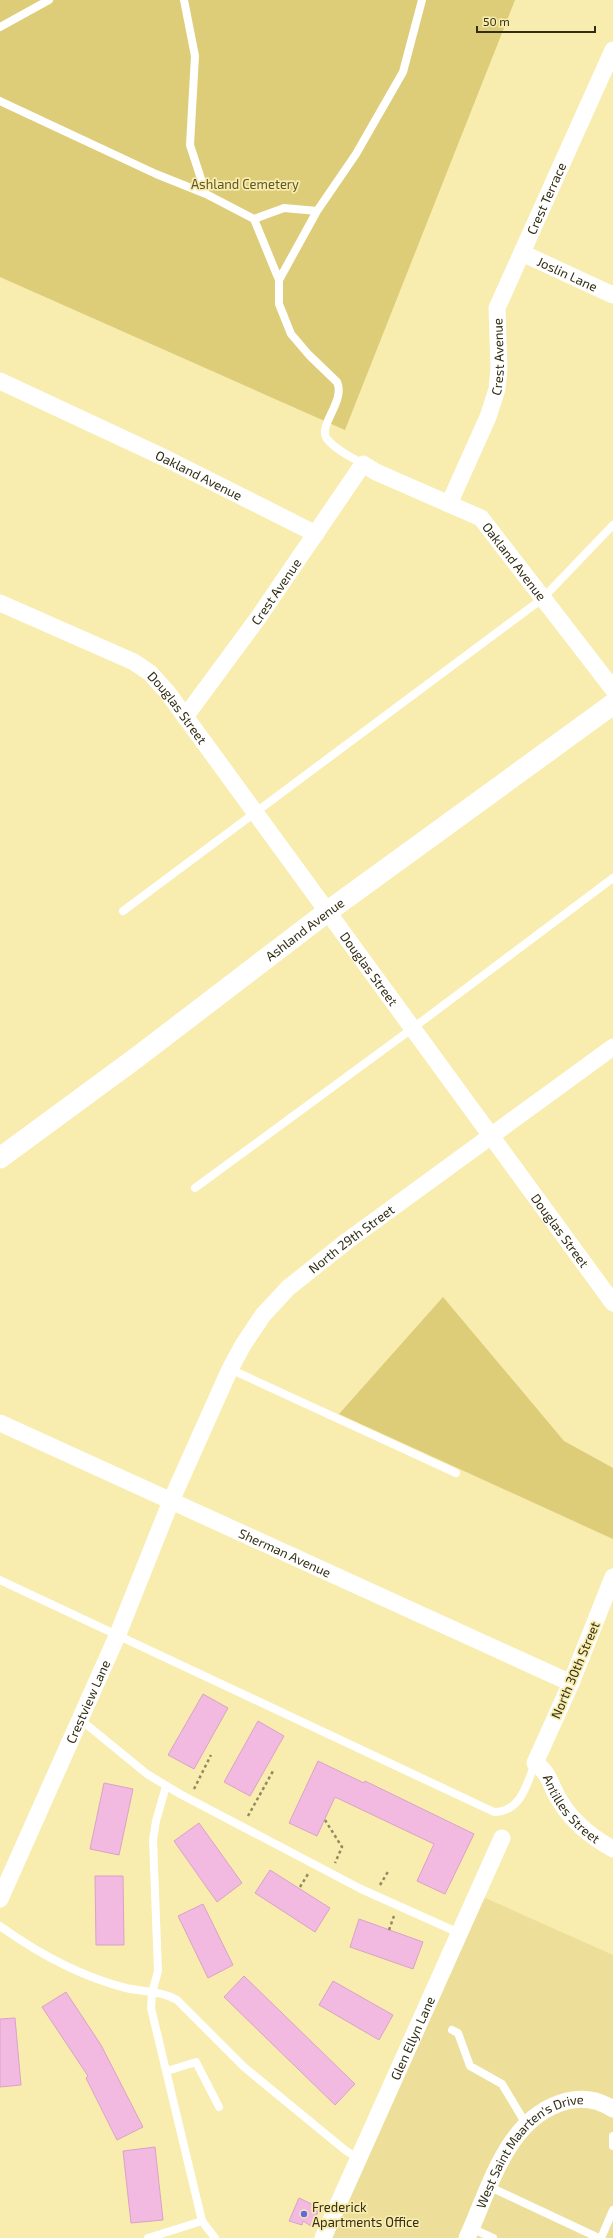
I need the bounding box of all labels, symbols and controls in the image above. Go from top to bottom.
scale bar [477,8,595,34]
text: 50 m [483,14,510,28]
street label: Crest Terrace [523,160,569,237]
park label: Ashland Cemetery [191,176,299,192]
street label: Joslin Lane [535,253,600,295]
street label: Crest Avenue [487,318,507,397]
street label: Oakland Avenue [153,447,245,503]
street label: Oakland Avenue [479,519,550,604]
street label: Crest Avenue [248,555,304,628]
street label: Douglas Street [144,668,210,747]
street label: Ashland Avenue [262,894,347,964]
street label: Douglas Street [337,929,401,1009]
street label: Douglas Street [528,1190,592,1271]
street label: North 29th Street [305,1201,397,1277]
street label: Sherman Avenue [236,1525,333,1581]
street label: North 30th Street [547,1619,603,1721]
street label: Crestview Lane [62,1657,113,1746]
street label: Antilles Street [540,1772,603,1847]
street label: Glen Ellyn Lane [387,1994,438,2082]
street label: West Saint Maarten's Drive [472,2091,584,2211]
place label: Frederick Apartments Office [312,2199,419,2230]
marker: Frederick Apartments Office [299,2209,309,2219]

